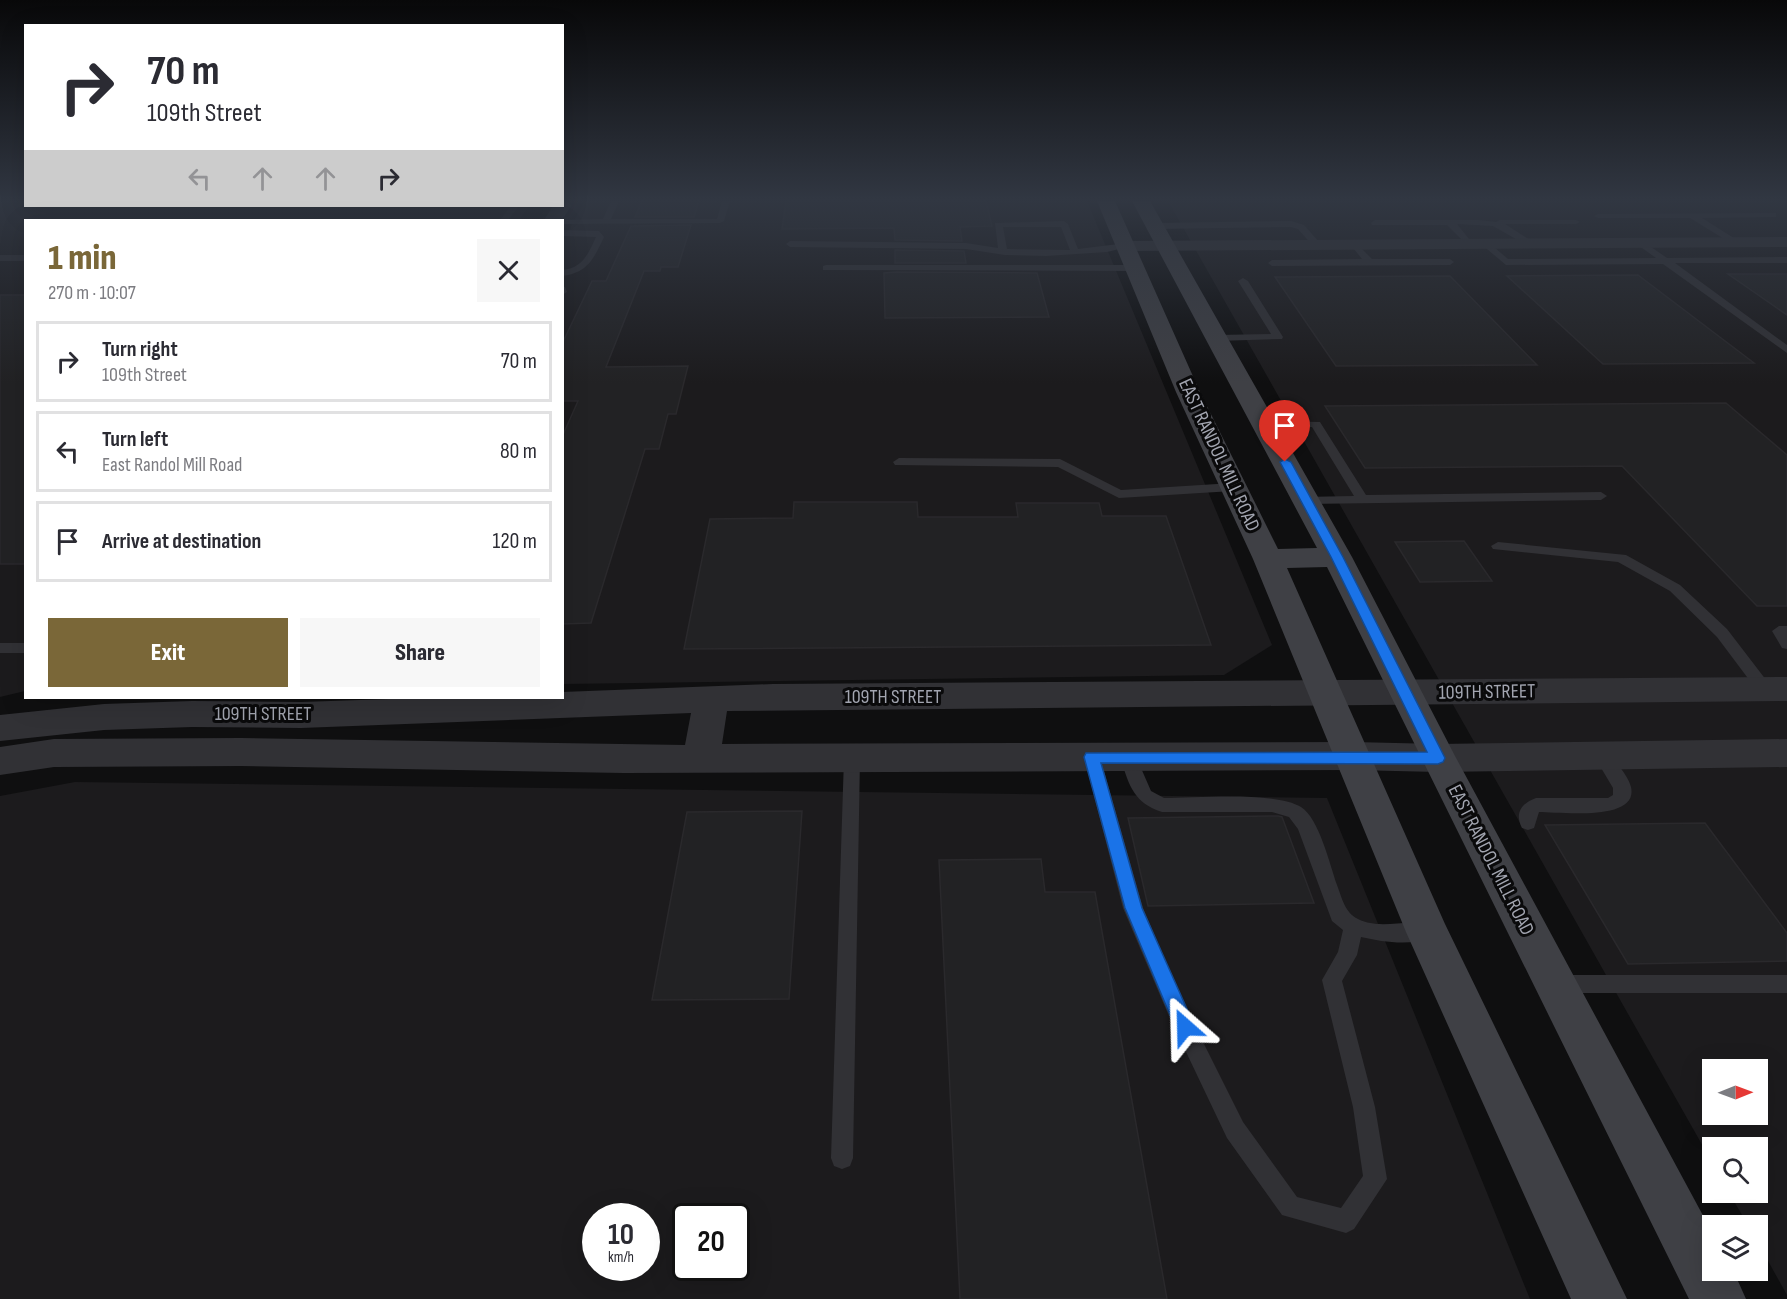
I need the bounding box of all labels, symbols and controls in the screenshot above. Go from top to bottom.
text: 70 m [147,46,220,97]
icon: right [48,48,126,126]
text: 109th Street [147,97,262,129]
icon: left [183,162,216,195]
icon: ahead [246,162,279,195]
icon: ahead [309,162,342,195]
icon: right [372,162,405,195]
text: 1 min [48,237,116,280]
button: close [477,239,540,302]
text: 270 m · 10:07 [48,281,136,305]
text: Turn right [102,336,178,363]
icon: right [51,345,84,378]
text: 70 m [501,348,537,375]
text: 109th Street [102,363,187,387]
street label: EAST RANDOL MILL ROAD [1173,375,1265,535]
pin [1259,400,1310,462]
icon: arrive [1268,409,1301,442]
text: Turn left [102,426,168,453]
icon: left [51,435,84,468]
text: 80 m [500,438,537,465]
text: East Randol Mill Road [102,453,242,477]
icon: arrive [51,525,84,558]
text: Arrive at destination [102,528,261,555]
text: 120 m [493,528,537,555]
button: Exit [48,618,288,687]
button: Share [300,618,540,687]
street label: 109TH STREET [1438,679,1536,705]
street label: 109TH STREET [845,685,941,709]
street label: 109TH STREET [215,702,311,726]
street label: EAST RANDOL MILL ROAD [1443,781,1539,939]
position arrow [1153,995,1217,1059]
north arrow [1702,1059,1768,1125]
map controls [1702,1059,1768,1281]
button: search [1702,1137,1768,1203]
speed limit sign: 20 [672,1203,750,1281]
button: layers [1702,1215,1768,1281]
text: 10 [608,1217,634,1253]
text: km/h [608,1248,634,1267]

